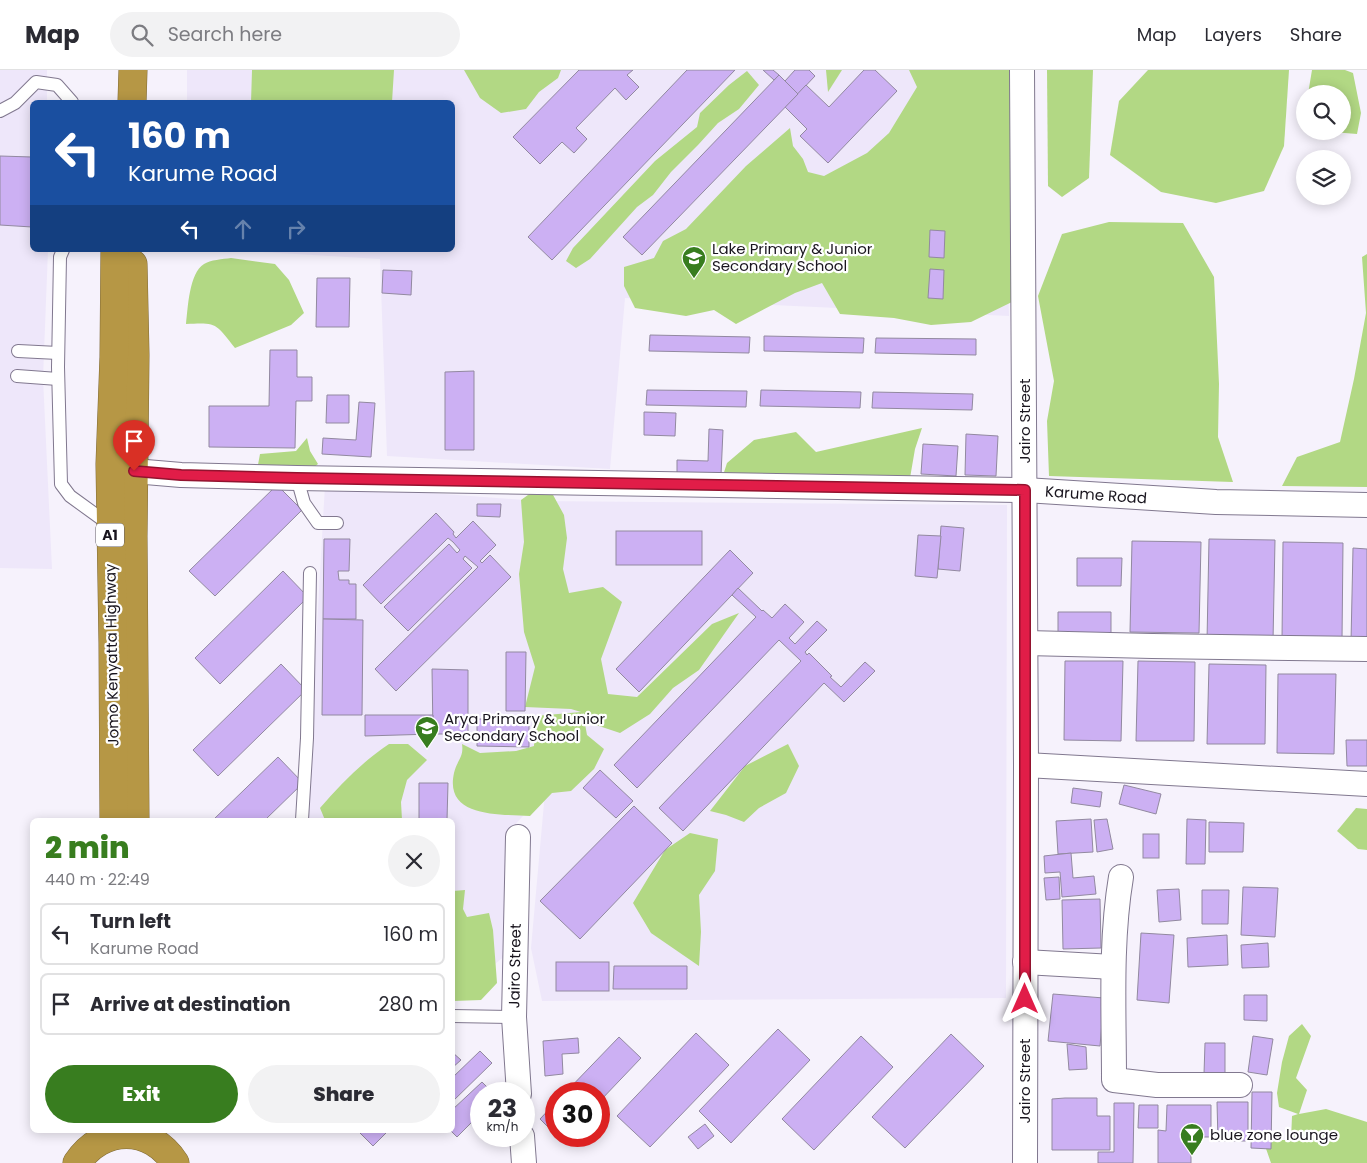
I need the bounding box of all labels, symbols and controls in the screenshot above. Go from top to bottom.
search box [110,12,460,57]
text: Map [25,18,80,51]
icon: search [128,21,156,49]
text: Search here [168,21,282,48]
text: Map [1137,22,1177,47]
text: Layers [1205,22,1262,47]
text: Share [1290,22,1342,47]
map controls [1296,85,1351,205]
button: search [1296,85,1351,140]
text: 160 m [128,111,231,160]
icon: left [45,120,110,185]
button: layers [1296,150,1351,205]
text: Karume Road [128,158,278,189]
icon: left [176,215,204,243]
icon: ahead [229,215,257,243]
icon: right [282,215,310,243]
place label: Lake Primary & Junior Secondary School [712,238,873,276]
school or university icon: Lake Primary & Junior Secondary School [681,245,707,279]
street label: Jairo Street [1014,379,1035,463]
pin [113,420,155,471]
icon: arrive [120,427,148,455]
street label: Karume Road [1044,480,1148,509]
road number: A1 [96,524,124,546]
street label: Jomo Kenyatta Highway [99,563,124,747]
place label: Arya Primary & Junior Secondary School [444,708,605,746]
school or university icon: Arya Primary & Junior Secondary School [414,715,440,749]
text: 2 min [45,826,130,869]
button: close [388,835,440,887]
text: 440 m · 22:49 [45,868,150,891]
text: Turn left [90,908,171,935]
icon: left [47,920,75,948]
text: 160 m [383,921,438,948]
street label: Jairo Street [503,923,526,1009]
text: Karume Road [90,937,199,960]
position arrow [998,972,1050,1024]
icon: arrive [47,990,75,1018]
text: Arrive at destination [90,991,291,1018]
text: 280 m [379,991,438,1018]
street label: Jairo Street [1014,1039,1035,1123]
button: Exit [45,1065,238,1123]
button: Share [248,1065,440,1123]
speed limit sign: 30 [545,1082,610,1147]
text: 23 [488,1091,517,1126]
text: km/h [487,1118,518,1135]
bar icon: blue zone lounge [1179,1122,1205,1156]
place label: blue zone lounge [1210,1124,1338,1145]

